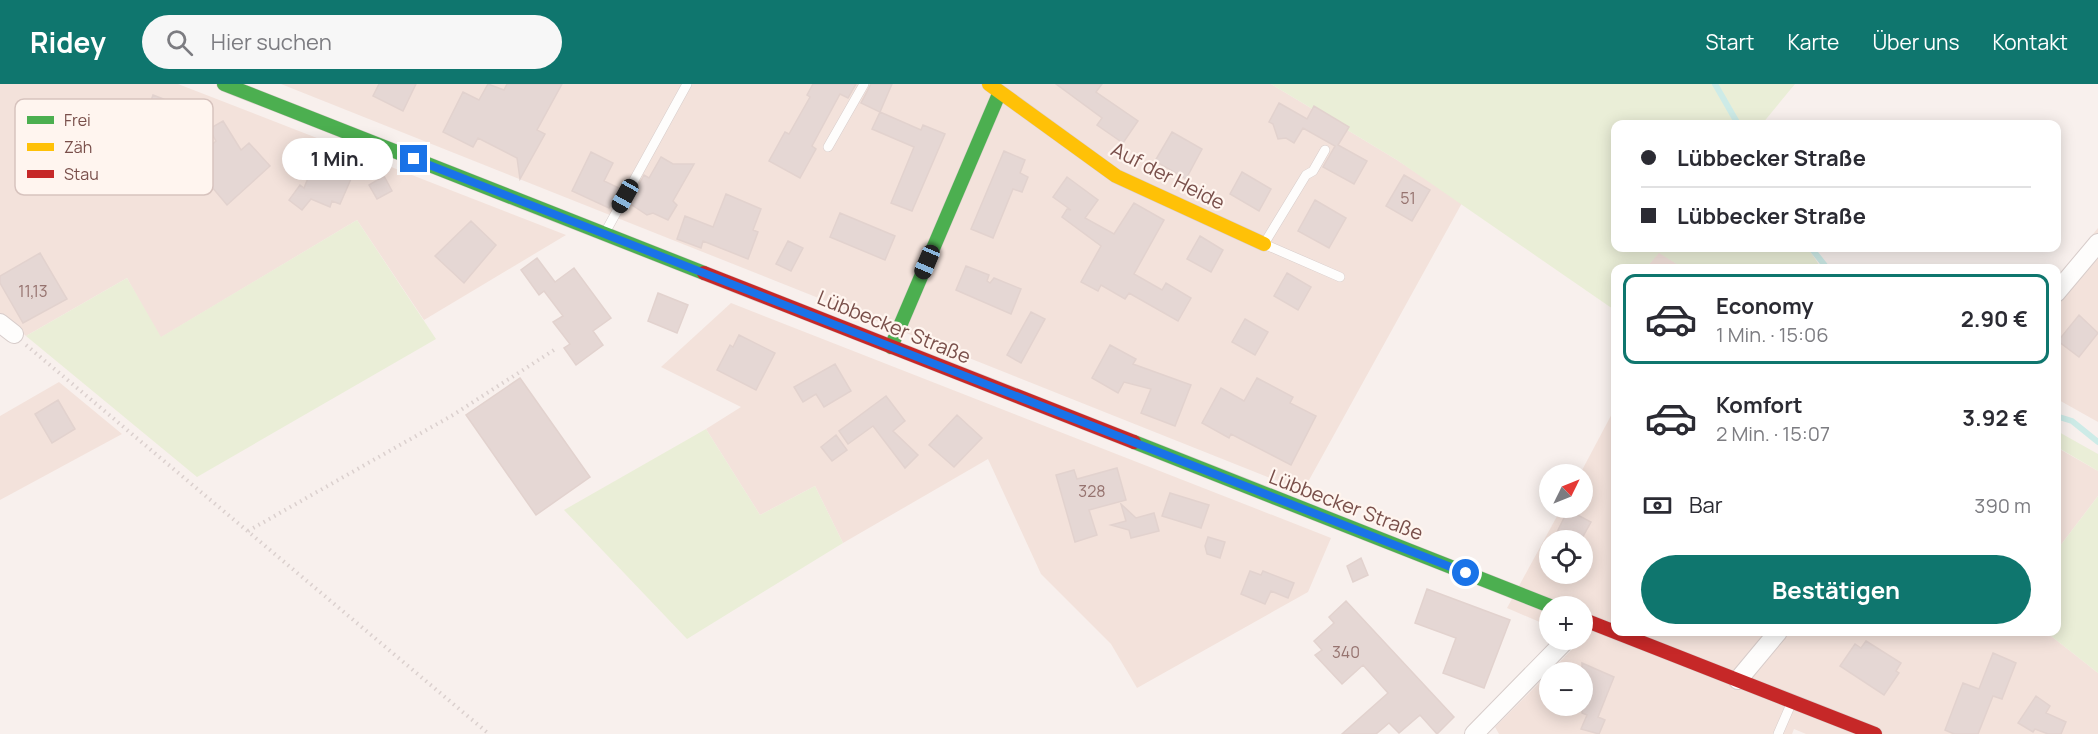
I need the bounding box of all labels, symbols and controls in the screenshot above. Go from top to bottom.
search box [142,15,562,69]
text: Ridey [30,23,106,61]
icon: search [163,26,196,59]
text: Hier suchen [211,27,332,57]
text: Start [1705,28,1754,56]
text: Karte [1787,28,1839,56]
text: Über uns [1872,28,1960,56]
text: Kontakt [1993,28,2068,56]
legend [15,99,213,195]
text: Frei [64,109,91,131]
street label: Auf der Heide [1107,135,1230,216]
text: Zäh [64,136,92,158]
callout: 1 Min. [282,138,393,180]
text: Lübbecker Straße [1677,143,1866,173]
text: 1 Min. [310,145,365,172]
route end [400,145,427,172]
text: Stau [64,163,99,185]
car [608,176,642,216]
house number: 51 [1400,187,1416,209]
text: Lübbecker Straße [1677,201,1866,231]
car [912,242,942,282]
house number: 11,13 [18,280,48,302]
street label: Lübbecker Straße [814,283,975,370]
text: Economy [1716,291,1814,321]
icon: car [1644,292,1698,346]
text: 2.90 € [1961,304,2028,334]
text: 1 Min. · 15:06 [1716,321,1829,348]
text: Komfort [1716,390,1803,420]
icon: car [1644,391,1698,445]
text: 3.92 € [1962,403,2028,433]
text: 2 Min. · 15:07 [1716,420,1830,447]
street label: Lübbecker Straße [1265,463,1427,546]
north arrow [1539,464,1593,518]
map controls [1539,464,1593,716]
house number: 328 [1078,480,1106,502]
icon: cash [1641,489,1674,522]
text: Bar [1689,490,1723,520]
text: 390 m [1974,492,2031,519]
button: locate [1539,530,1593,584]
button: Bestätigen [1641,555,2031,624]
route start [1452,559,1479,586]
button: + [1539,596,1593,650]
house number: 340 [1332,641,1360,663]
button: − [1539,662,1593,716]

